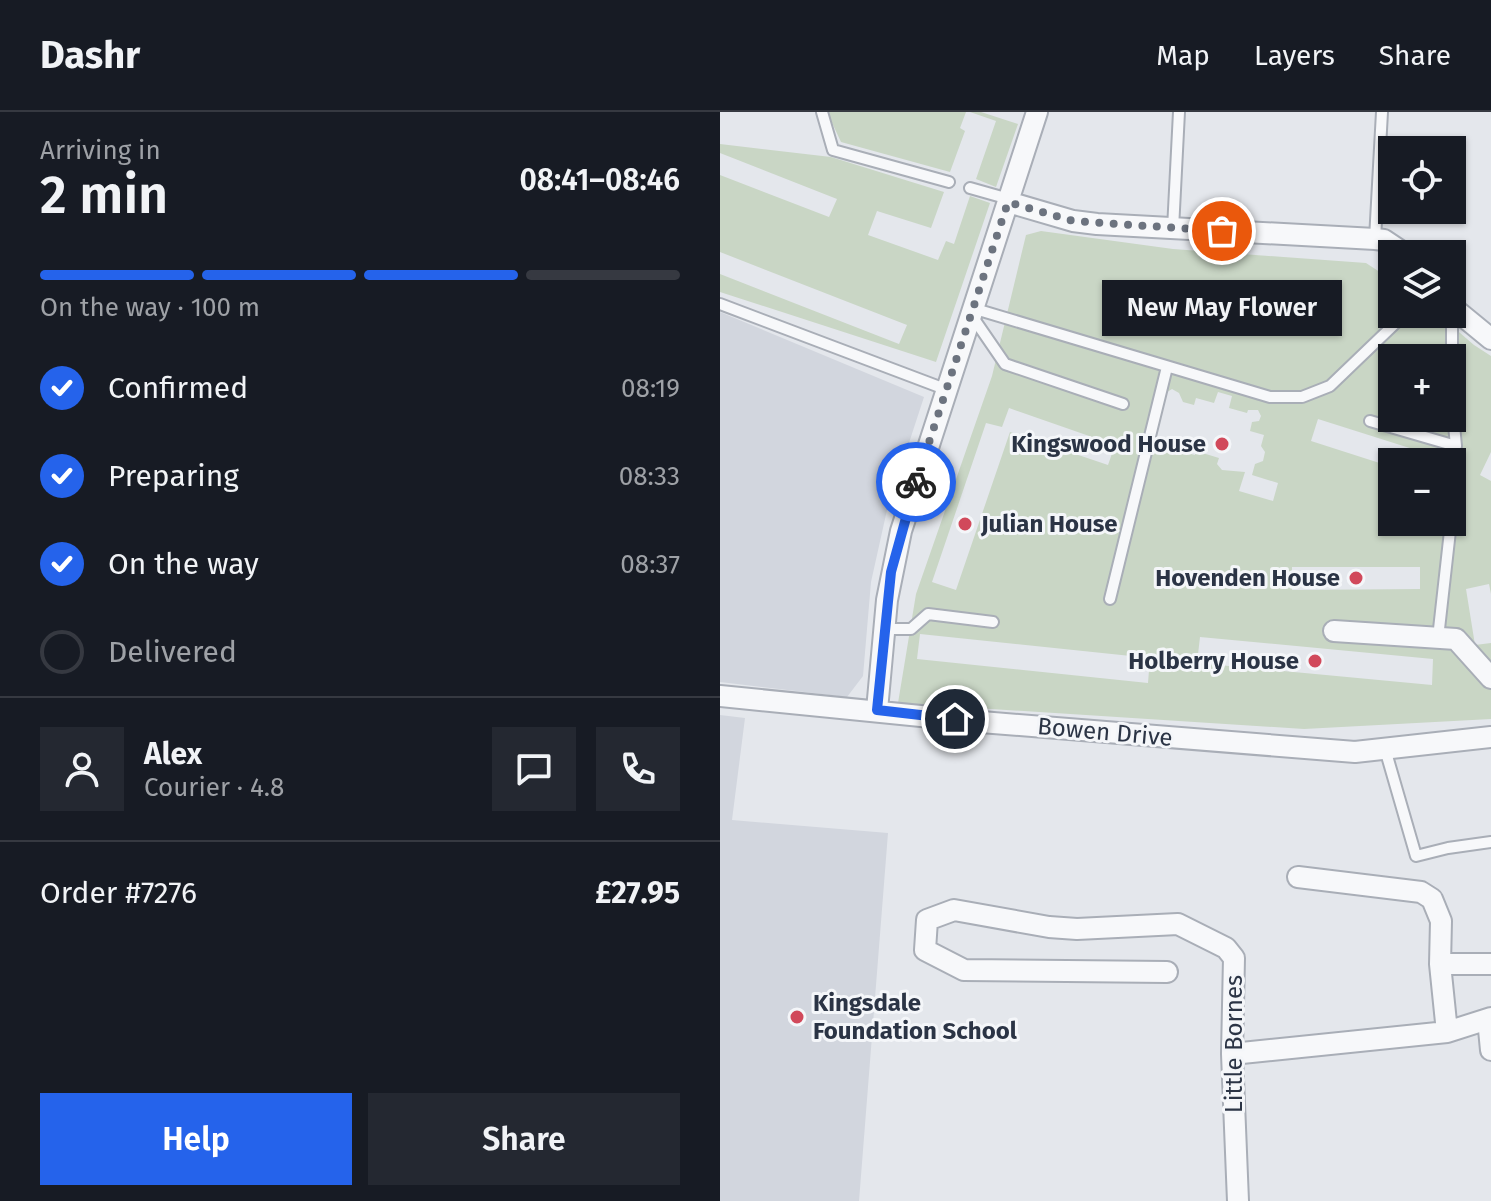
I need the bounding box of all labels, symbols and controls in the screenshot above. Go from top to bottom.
text: Dashr [40,32,140,78]
text: Map [1156,39,1210,72]
text: Layers [1254,39,1335,72]
text: Share [1379,39,1451,72]
text: Arriving in [40,135,161,166]
map controls [1378,136,1466,536]
button: locate [1378,136,1466,224]
text: 08:41–08:46 [519,162,680,198]
text: 2 min [40,164,168,227]
pin [1188,197,1256,265]
icon: bag [1200,209,1244,253]
button: layers [1378,240,1466,328]
callout: New May Flower [1102,279,1342,335]
text: On the way · 100 m [40,292,260,323]
text: New May Flower [1127,292,1317,323]
button: + [1378,344,1466,432]
icon: check [40,366,84,410]
text: Confirmed [108,370,248,406]
text: 08:19 [621,373,680,404]
place label: Kingswood House [1011,430,1206,458]
marker: Kingswood House [1213,435,1231,453]
courier [876,442,956,522]
button: − [1378,448,1466,536]
icon: check [40,454,84,498]
text: Preparing [108,458,239,494]
icon: bike [894,460,938,504]
text: 08:33 [619,461,680,492]
place label: Julian House [980,510,1118,538]
marker: Julian House [956,515,974,533]
icon: check [40,542,84,586]
text: On the way [108,546,259,582]
text: 08:37 [620,549,680,580]
place label: Hovenden House [1155,564,1340,592]
marker: Hovenden House [1347,569,1365,587]
text: Delivered [108,634,237,670]
place label: Holberry House [1128,647,1299,675]
marker: Holberry House [1306,652,1324,670]
pin [921,685,989,753]
icon: home [933,697,977,741]
street label: Bowen Drive [1036,712,1174,752]
button: person [40,727,124,811]
button: chat [492,727,576,811]
button: phone [596,727,680,811]
text: Alex [144,736,202,772]
text: Courier · 4.8 [144,772,284,803]
text: Order #7276 [40,875,197,911]
text: £27.95 [595,875,680,911]
street label: Little Bornes [1220,975,1248,1113]
place label: Kingsdale Foundation School [813,989,1018,1045]
marker: Kingsdale Foundation School [788,1008,806,1026]
button: Help [40,1093,352,1185]
button: Share [368,1093,680,1185]

